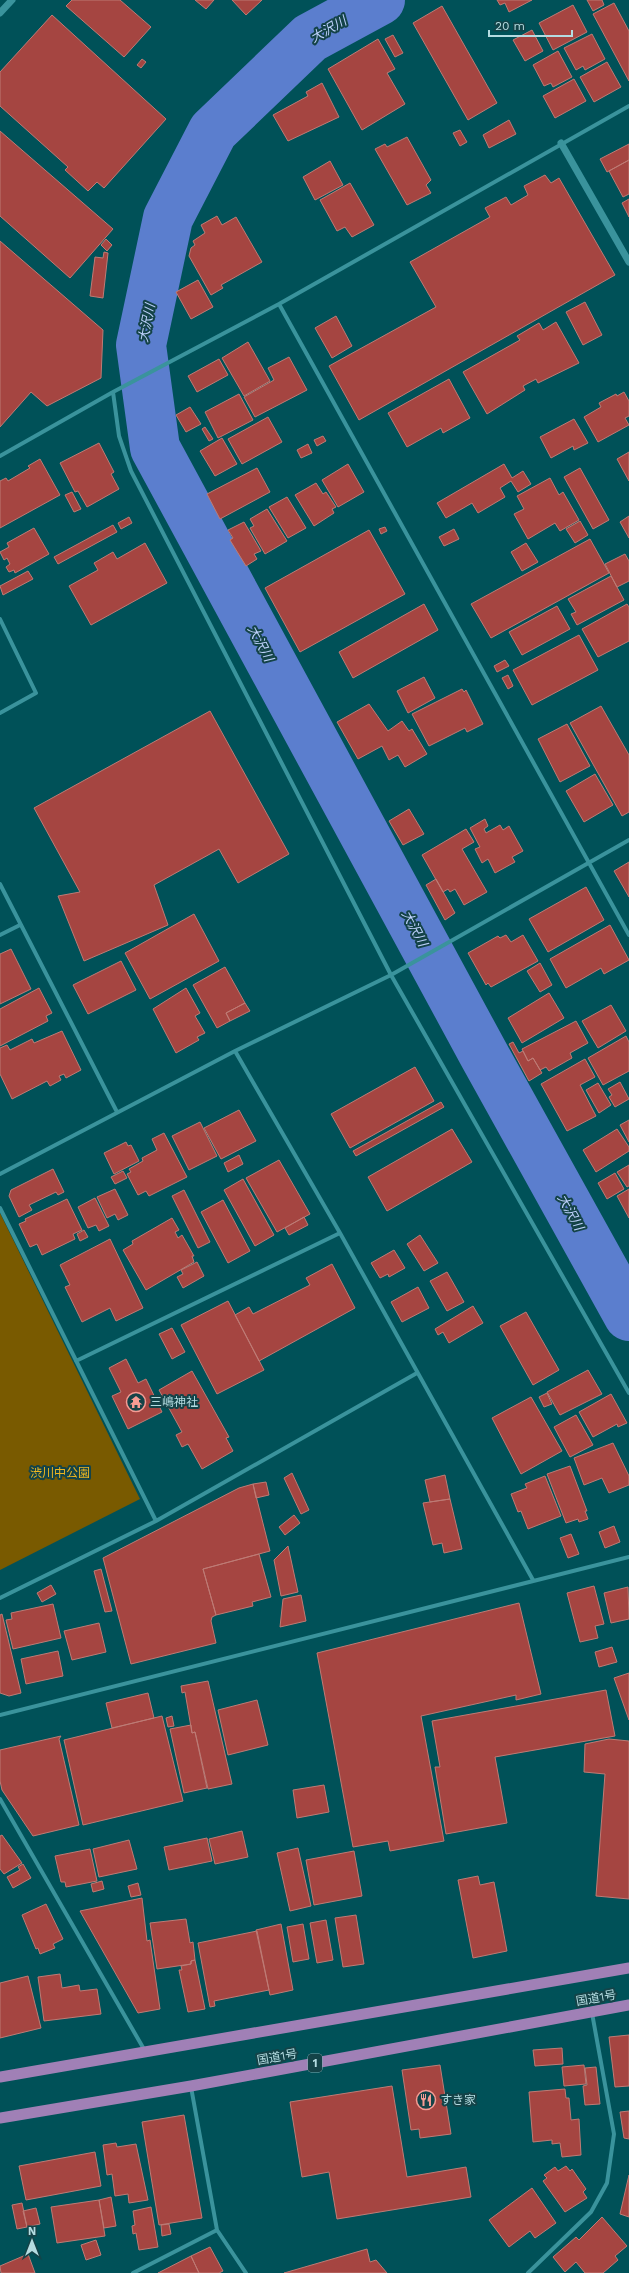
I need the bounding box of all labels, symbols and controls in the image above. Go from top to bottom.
water label: 大沢川 [308,12,351,46]
scale bar [489,12,572,38]
text: 20 m [495,19,525,33]
water label: 大沢川 [135,301,158,344]
water label: 大沢川 [245,622,277,666]
water label: 大沢川 [399,907,431,951]
water label: 大沢川 [555,1192,588,1235]
temple icon: 三嶋神社 [125,1391,147,1413]
place label: 三嶋神社 [150,1395,198,1409]
park label: 渋川中公園 [30,1466,90,1480]
street label: 国道1号 [575,1988,617,2008]
street label: 国道1号 [256,2047,298,2067]
road number: 1 [308,2054,322,2072]
restaurant icon: すき家 [415,2089,437,2111]
place label: すき家 [440,2093,476,2107]
north arrow [12,2221,52,2261]
text: N [28,2225,36,2238]

